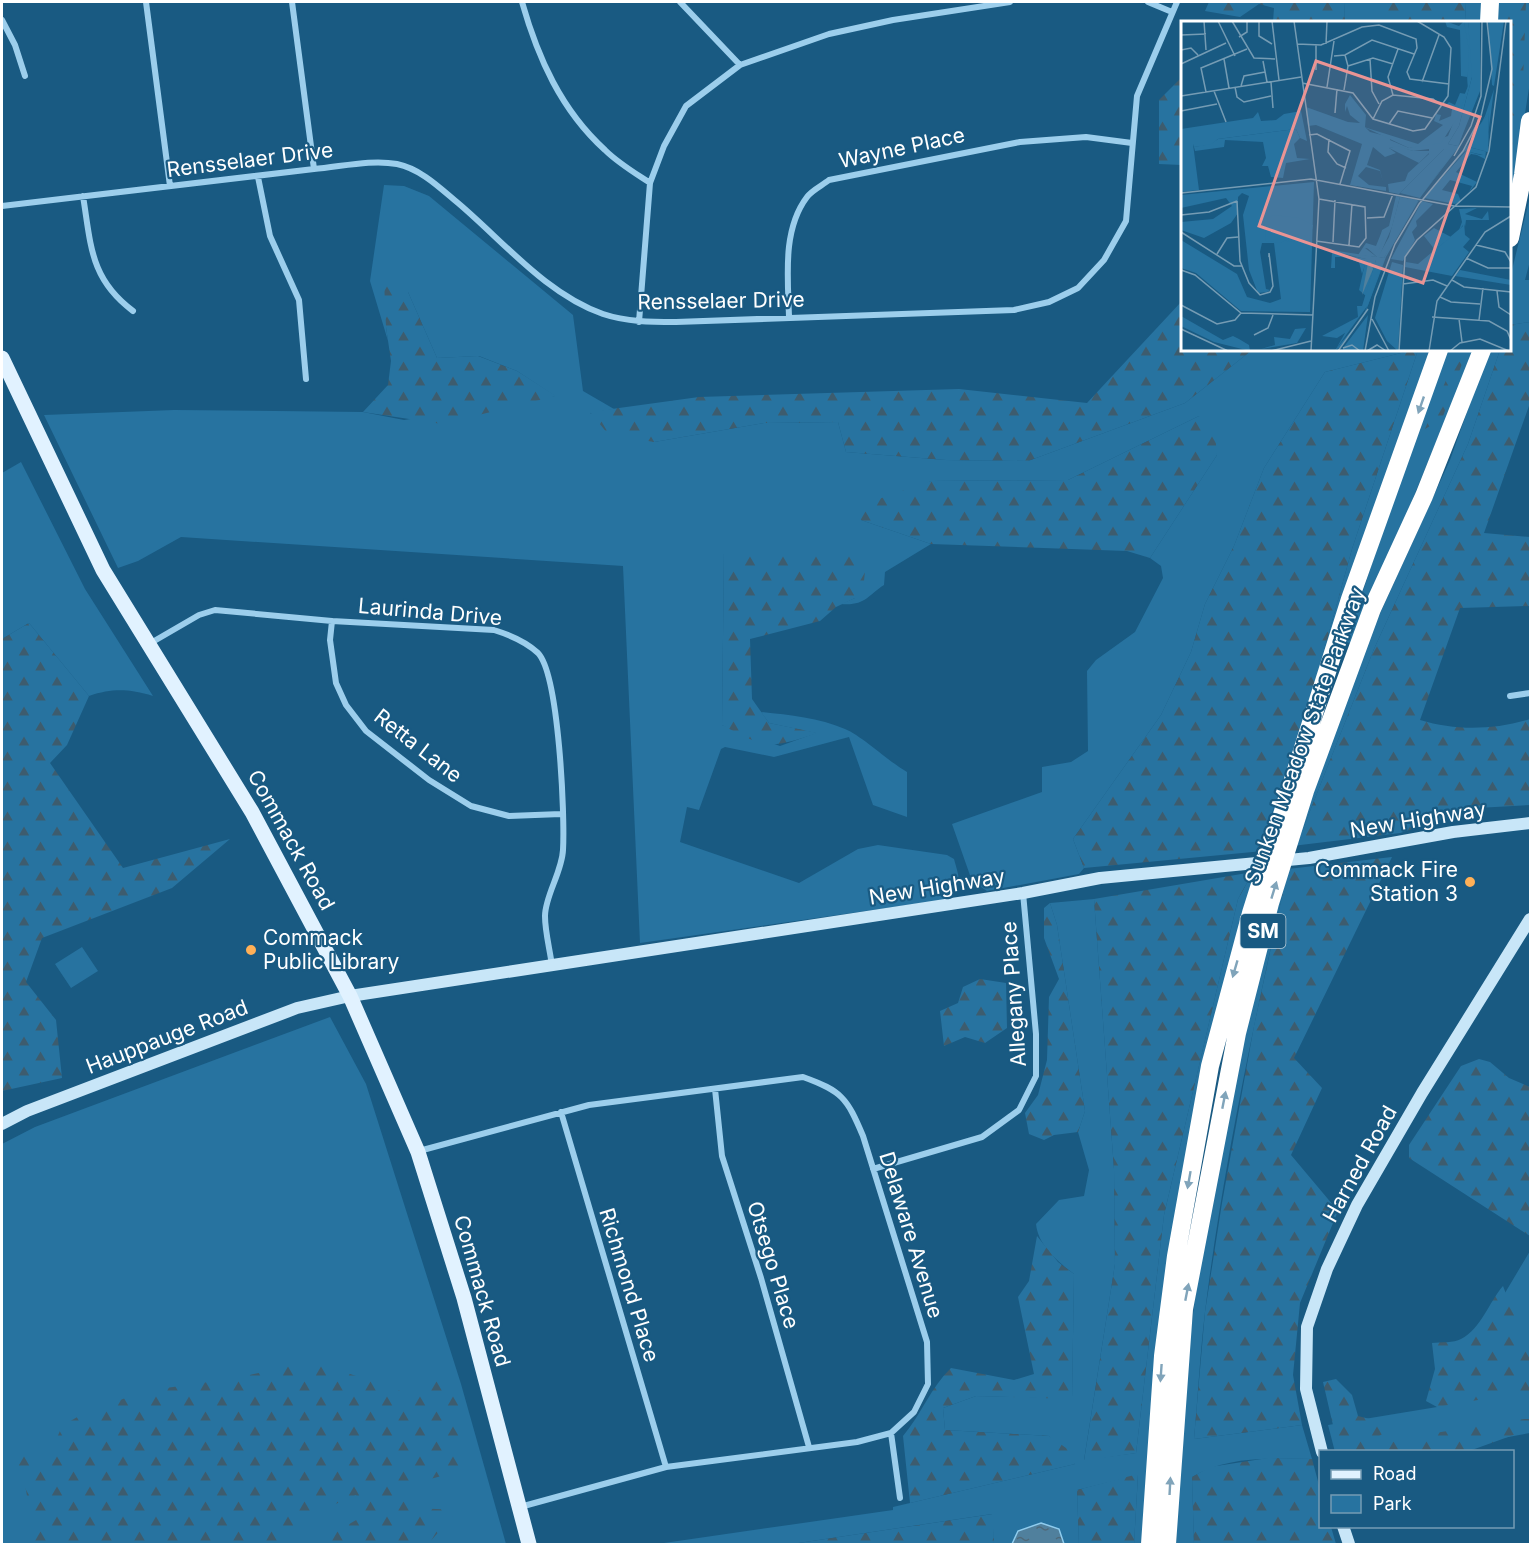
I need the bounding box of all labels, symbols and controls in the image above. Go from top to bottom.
inset map [1181,21,1511,351]
street label: Wayne Place [837,122,967,173]
street label: Rensselaer Drive [165,137,335,182]
street label: Rensselaer Drive [637,287,805,314]
one-way arrow [1415,396,1425,414]
street label: Sunken Meadow State Parkway [1239,584,1370,888]
street label: Laurinda Drive [357,593,503,630]
street label: Retta Lane [369,703,467,788]
street label: Commack Road [243,765,340,914]
street label: New Highway [1348,796,1488,843]
place label: Commack Fire Station 3 [1315,857,1458,906]
street label: New Highway [867,863,1007,910]
marker: Commack Fire Station 3 [1463,875,1477,889]
one-way arrow [1269,881,1279,899]
road number: SM [1240,914,1286,948]
street label: Allegany Place [996,920,1031,1068]
place label: Commack Public Library [263,925,400,974]
marker: Commack Public Library [244,943,258,957]
one-way arrow [1230,960,1239,978]
street label: Hauppauge Road [82,994,251,1079]
one-way arrow [1220,1091,1229,1110]
street label: Harned Road [1317,1101,1402,1227]
street label: Delaware Avenue [874,1149,949,1321]
one-way arrow [1184,1171,1193,1190]
street label: Otsego Place [742,1198,805,1332]
street label: Richmond Place [594,1205,665,1365]
street label: Commack Road [449,1212,516,1370]
one-way arrow [1183,1282,1192,1301]
one-way arrow [1157,1363,1166,1382]
legend [1319,1450,1514,1528]
text: Road [1373,1463,1416,1484]
one-way arrow [1166,1477,1175,1496]
text: Park [1373,1493,1412,1514]

